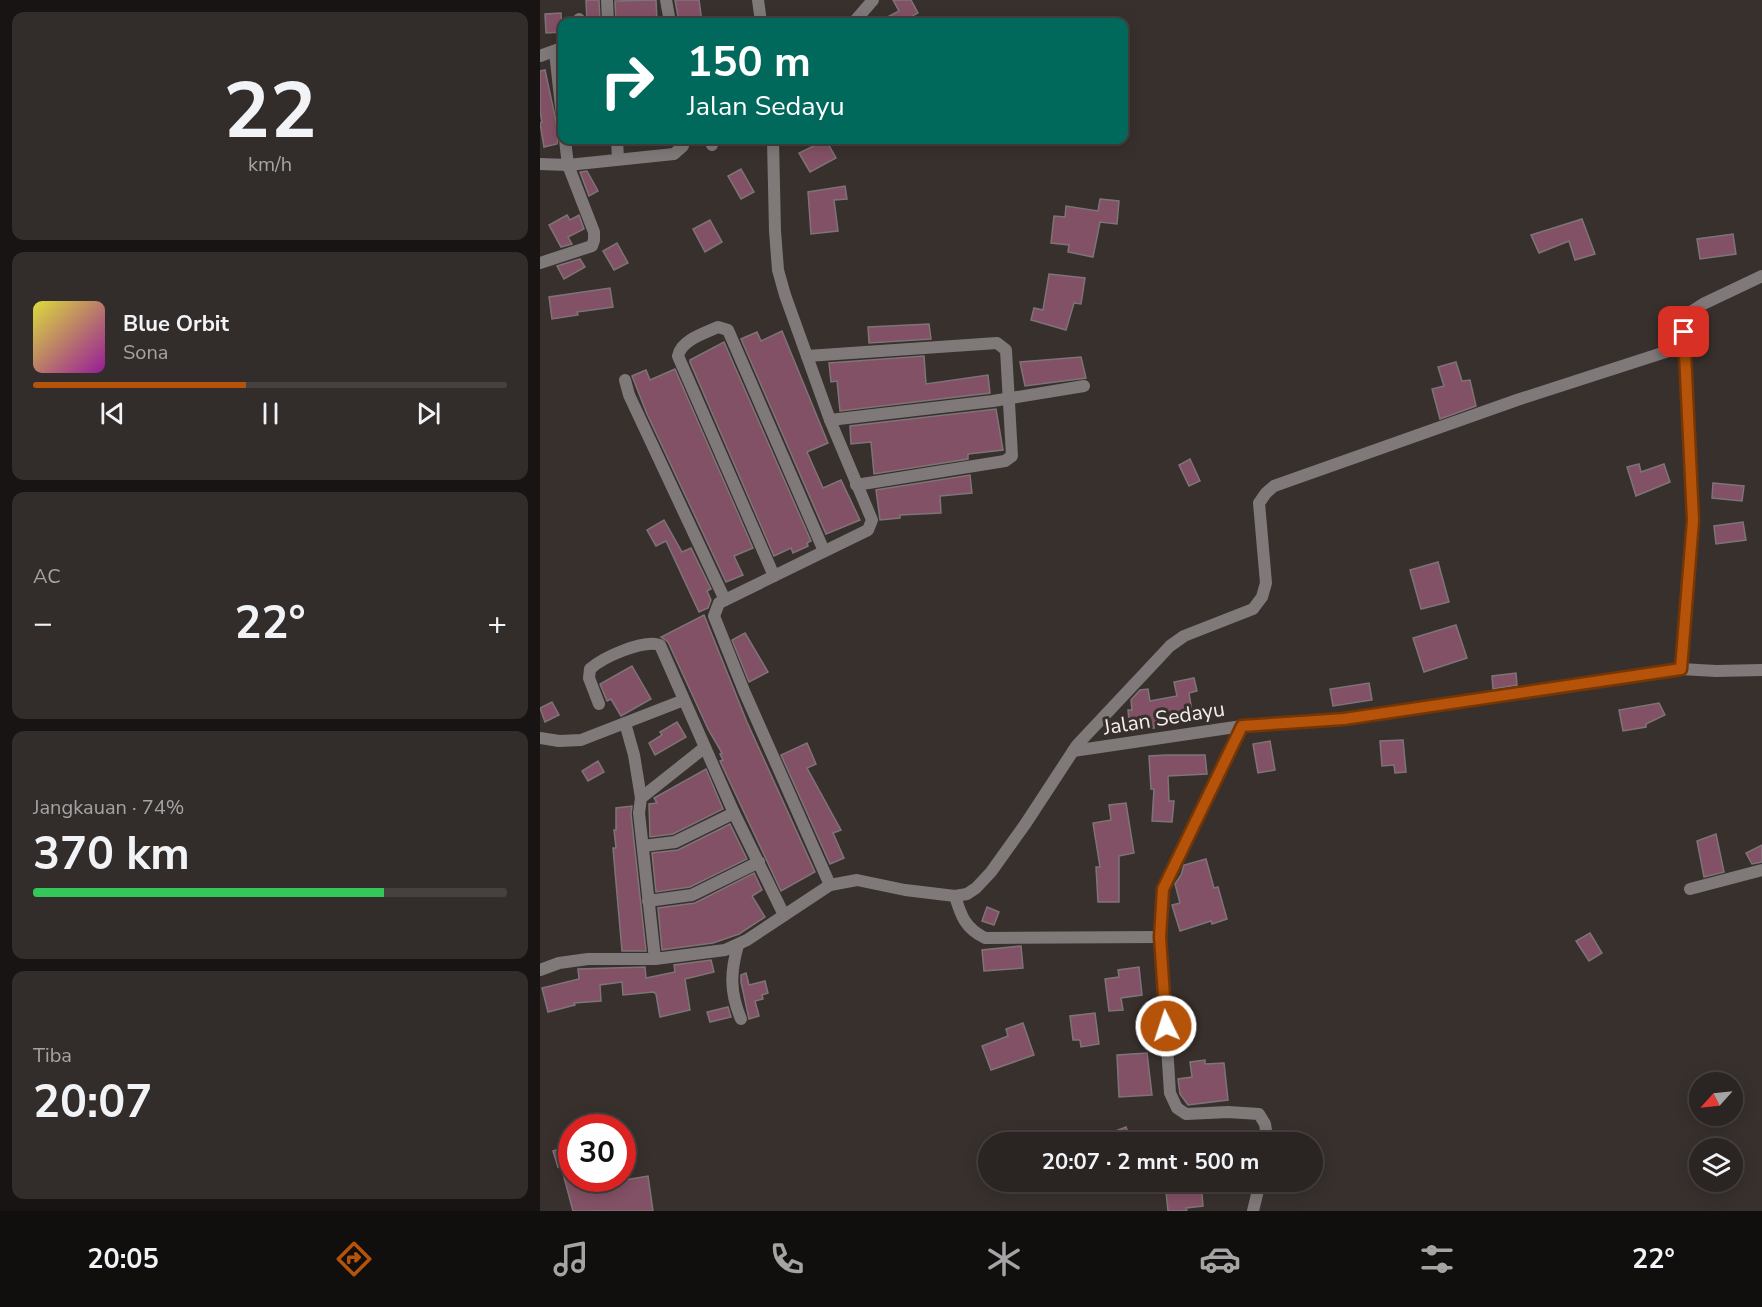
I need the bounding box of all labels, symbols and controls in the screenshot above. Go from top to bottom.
text: 150 m [687,34,811,91]
icon: right [588,42,666,120]
text: 22 [223,58,317,165]
text: Jalan Sedayu [687,88,845,125]
text: km/h [248,151,292,178]
pin [1658,306,1709,357]
text: Blue Orbit [123,309,229,339]
icon: arrive [1667,315,1700,348]
text: Sona [123,339,168,366]
icon: previous [96,397,129,430]
icon: pause [254,397,287,430]
icon: next [412,397,445,430]
text: AC [33,563,61,590]
text: 22° [234,593,306,654]
text: − [33,601,53,646]
text: + [487,601,507,646]
street label: Jalan Sedayu [1100,695,1227,742]
text: Jangkauan · 74% [33,794,184,821]
text: 370 km [33,824,190,885]
position arrow [1134,994,1198,1058]
text: Tiba [33,1042,72,1069]
text: 20:07 [33,1072,152,1133]
north arrow [1689,1072,1743,1126]
map controls [1689,1072,1743,1192]
speed limit sign: 30 [558,1114,636,1192]
button: layers [1689,1138,1743,1192]
text: 20:07 · 2 mnt · 500 m [1042,1147,1259,1177]
icon: directions [333,1238,375,1280]
icon: music [550,1238,592,1280]
icon: phone [766,1238,808,1280]
icon: climate [983,1238,1025,1280]
icon: car [1199,1238,1241,1280]
icon: filters [1416,1238,1458,1280]
text: 20:05 [87,1241,159,1278]
text: 22° [1632,1241,1675,1278]

